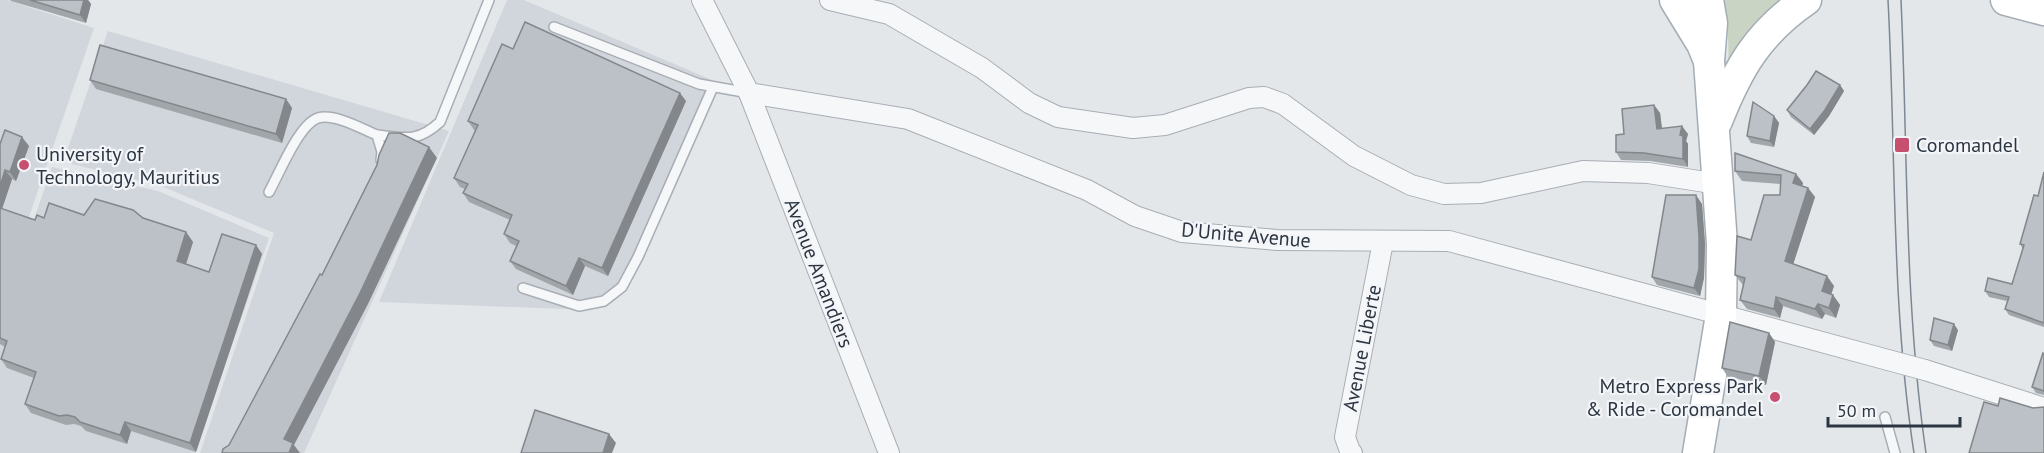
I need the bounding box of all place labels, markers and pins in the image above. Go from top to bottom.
place label: Coromandel [1916,132,2019,158]
marker: Coromandel [1893,136,1911,154]
place label: University of Technology, Mauritius [36,141,220,190]
marker: University of Technology, Mauritius [17,158,31,172]
place label: Metro Express Park & Ride - Coromandel [1586,373,1763,422]
marker: Metro Express Park & Ride - Coromandel [1768,390,1782,404]

